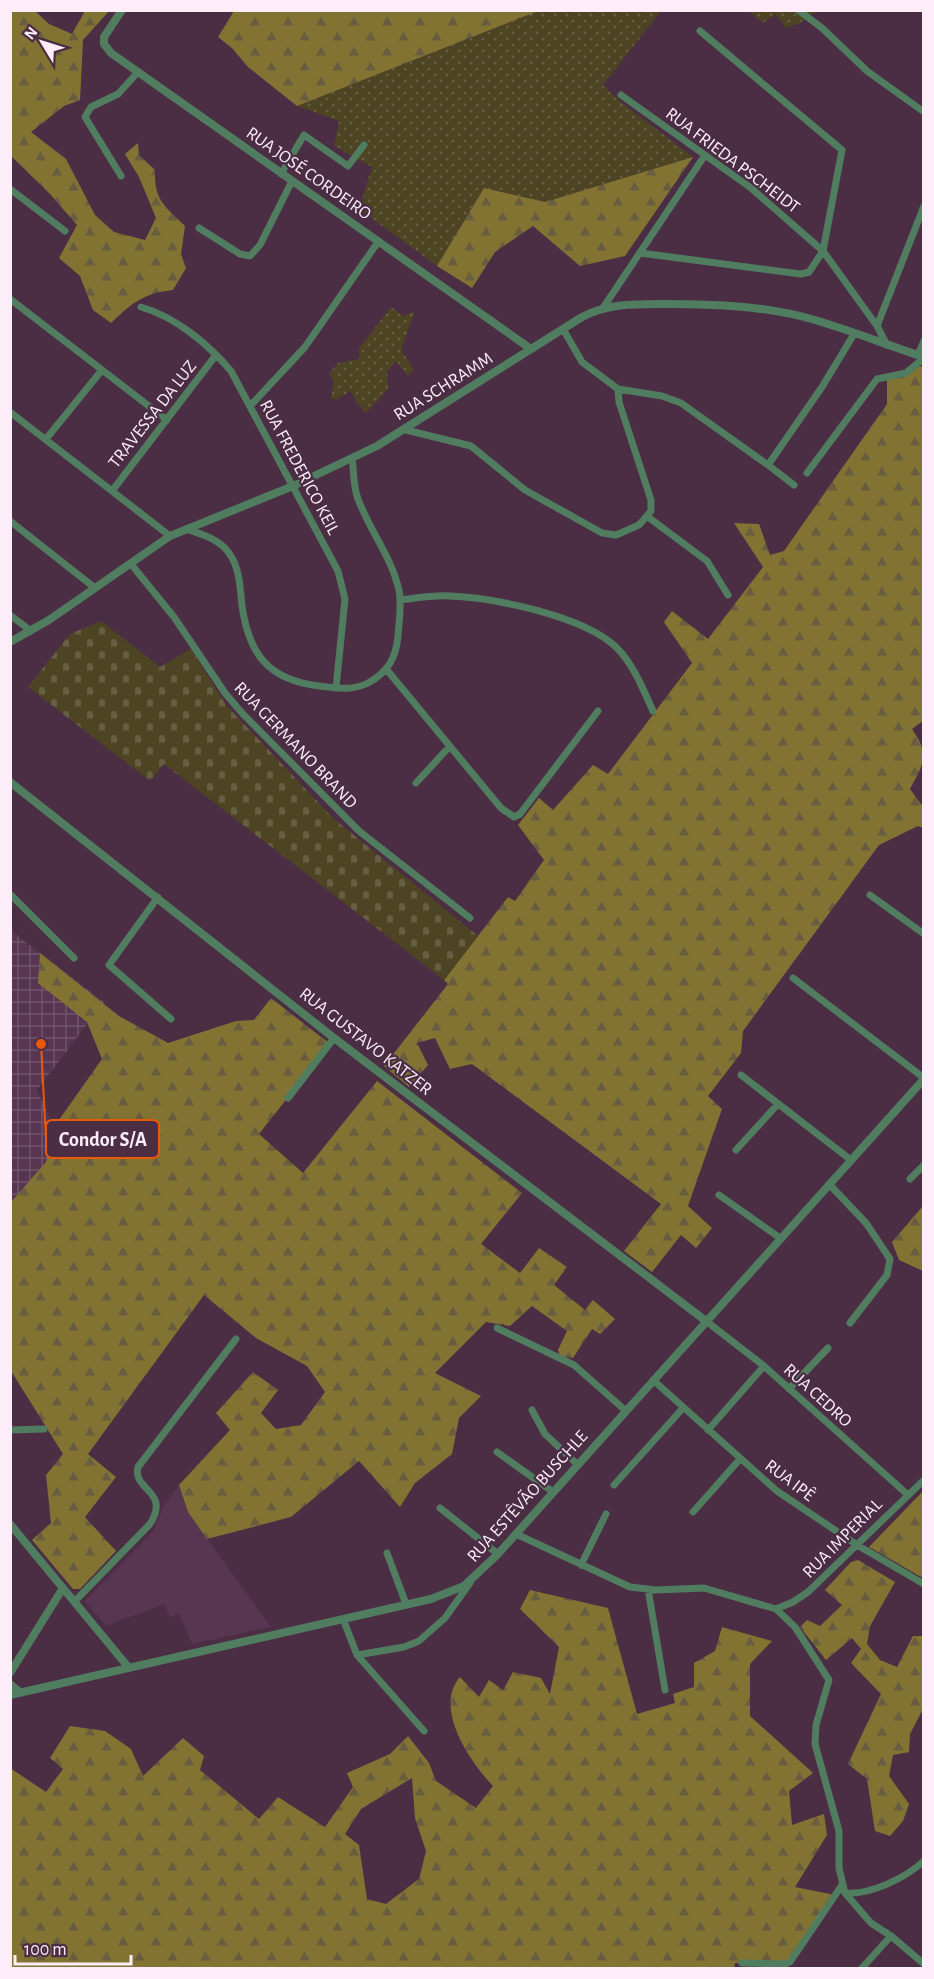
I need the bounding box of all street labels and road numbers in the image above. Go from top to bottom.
street label: RUA FRIEDA PSCHEIDT [662,105,803,217]
street label: RUA JOSÉ CORDEIRO [243,122,376,224]
street label: RUA SCHRAMM [391,349,496,424]
street label: TRAVESSA DA LUZ [105,357,200,472]
street label: RUA FREDERICO KEIL [256,397,342,538]
street label: RUA GERMANO BRAND [230,679,360,813]
street label: RUA GUSTAVO KATZER [296,985,435,1099]
street label: RUA CEDRO [780,1361,855,1431]
street label: RUA ESTÊVÃO BUSCHLE [462,1425,591,1566]
street label: RUA IPÊ [761,1454,820,1505]
street label: RUA IMPERIAL [800,1495,886,1582]

